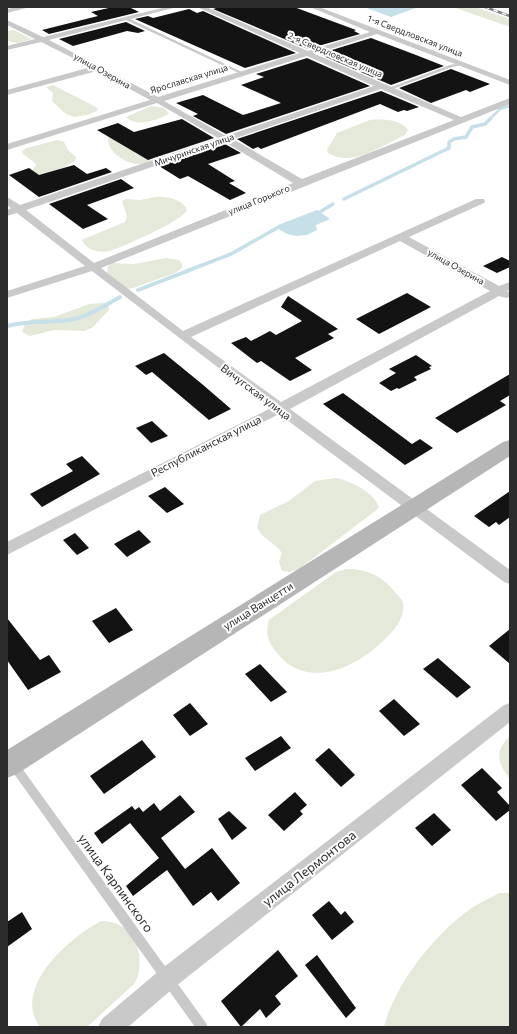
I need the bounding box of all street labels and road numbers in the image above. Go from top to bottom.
street label: 1-я Свердловская улица [366,12,465,59]
street label: 2-я Свердловская улица [286,30,385,80]
street label: улица Озерина [72,50,133,91]
street label: Ярославская улица [149,61,229,96]
street label: Мичуринская улица [152,131,236,168]
street label: улица Горького [227,182,291,217]
street label: улица Озерина [426,246,487,287]
street label: Вичугская улица [219,361,294,422]
street label: Республиканская улица [148,412,263,479]
street label: улица Ванцетти [220,579,295,632]
street label: улица Лермонтова [259,827,359,909]
street label: улица Карпинского [75,831,157,935]

